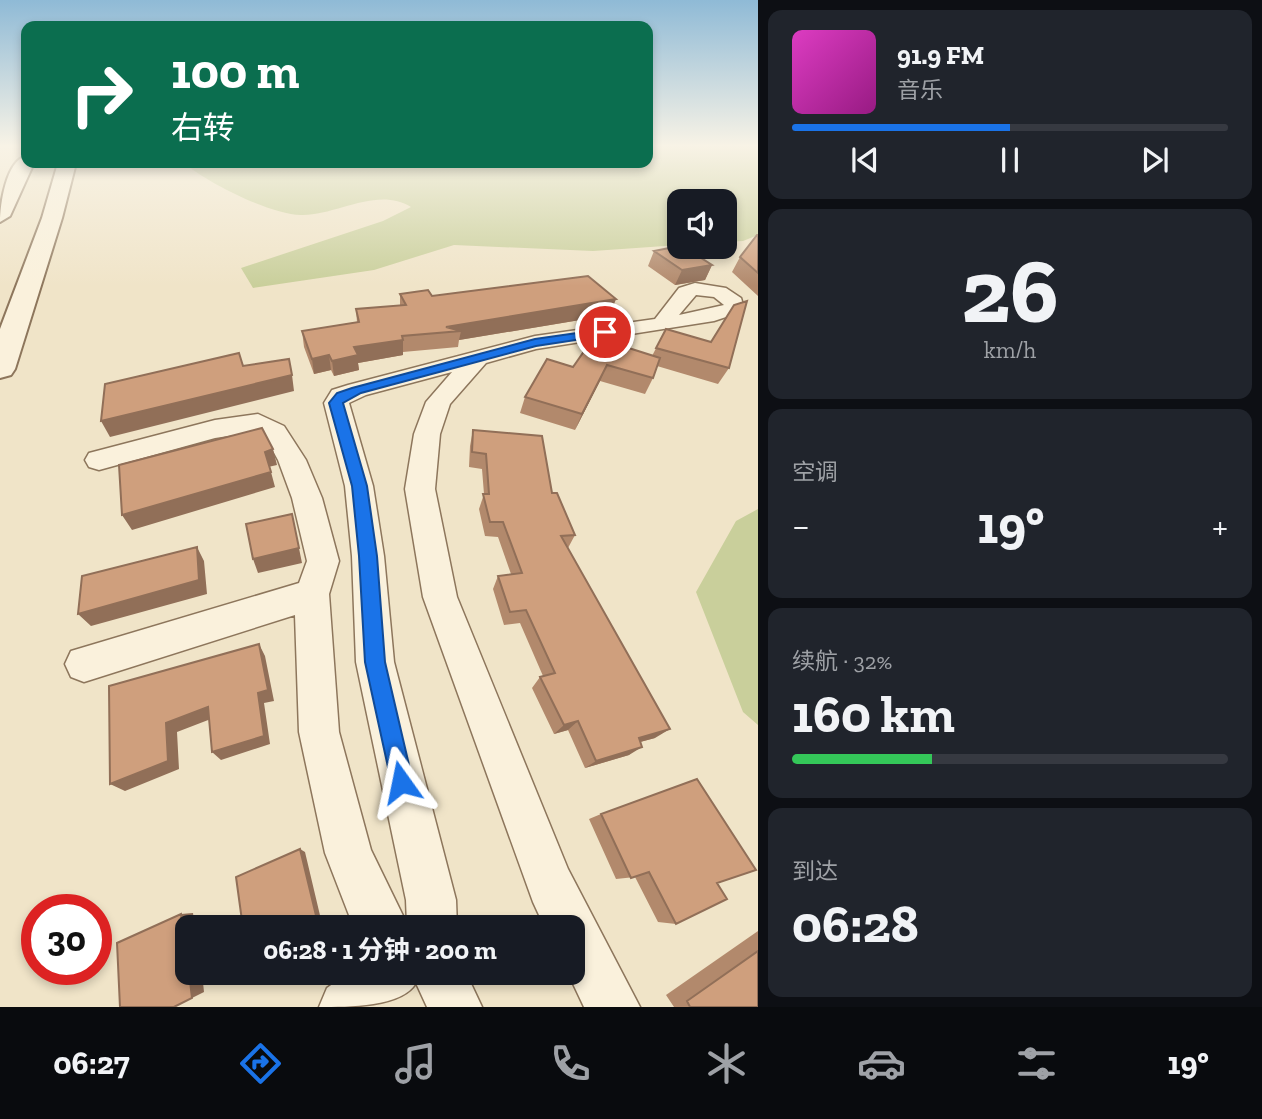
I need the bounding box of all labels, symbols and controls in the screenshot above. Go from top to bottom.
text: 91.9 FM [897,39,984,71]
text: 100 m [171,42,299,101]
icon: right [56,49,147,140]
text: 音乐 [897,76,943,104]
text: 右转 [171,109,235,147]
icon: previous [846,141,884,179]
icon: pause [991,141,1029,179]
icon: next [1136,141,1174,179]
map controls [667,189,737,259]
button: sound [667,189,737,259]
text: 26 [961,236,1059,345]
pin [575,302,635,362]
icon: arrive [586,313,624,351]
text: km/h [984,336,1036,364]
text: 空调 [792,458,838,486]
text: 19° [977,494,1044,556]
text: − [792,503,810,549]
text: + [1212,503,1228,549]
text: 续航 · 32% [792,647,892,675]
text: 160 km [792,683,955,745]
position arrow [364,745,438,819]
text: 到达 [792,857,838,885]
text: 06:28 [792,893,919,955]
speed limit sign: 30 [21,894,112,985]
text: 06:28 · 1 分钟 · 200 m [263,934,497,966]
icon: directions [236,1039,285,1088]
icon: music [391,1039,440,1088]
icon: phone [546,1039,595,1088]
icon: climate [702,1039,751,1088]
icon: car [857,1039,906,1088]
icon: filters [1012,1039,1061,1088]
text: 06:27 [53,1044,130,1082]
text: 19° [1168,1044,1209,1082]

